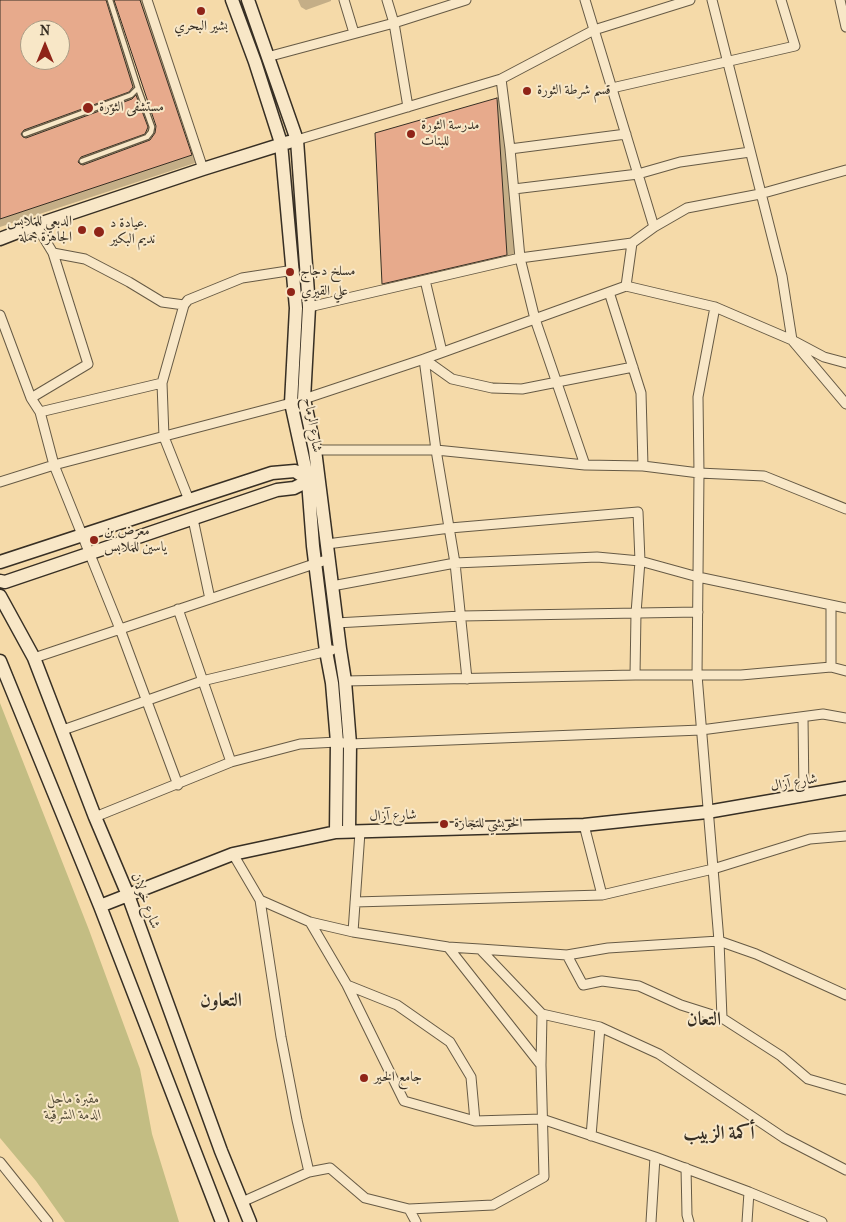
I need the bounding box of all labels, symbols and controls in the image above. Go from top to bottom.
marker: بشير البحري [195,5,207,17]
place label: بشير البحري [174,19,228,35]
north arrow [20,20,70,70]
text: N [40,22,50,39]
place label: قسم شرطة الثورة [537,83,611,99]
marker: قسم شرطة الثورة [521,85,533,97]
place label: مستشفى الثورة [99,100,164,116]
marker: مستشفى الثورة [81,101,95,115]
place label: مدرسة الثورة للبنات [421,118,479,150]
marker: مدرسة الثورة للبنات [405,128,417,140]
place label: الدبعي للملابس الجاهزة جملة [7,214,72,246]
place label: عيادة د. نديم البكير [110,216,155,248]
marker: الدبعي للملابس الجاهزة جملة [76,224,88,236]
marker: عيادة د. نديم البكير [92,225,106,239]
place label: مسلخ دجاج [300,264,355,280]
marker: مسلخ دجاج [284,266,296,278]
place label: علي القيري [301,284,348,300]
marker: علي القيري [285,286,297,298]
street label: شارع الرماح [299,396,325,454]
place label: معرض بن ياسين للملابس [104,524,167,556]
marker: معرض بن ياسين للملابس [88,534,100,546]
street label: شارع آزال [769,771,819,795]
street label: شارع آزال [369,807,417,825]
place label: الحويشي للتجارة [454,816,522,832]
marker: الحويشي للتجارة [438,818,450,830]
street label: شارع خولان [127,871,163,931]
district label: التعاون [200,990,242,1012]
district label: التعان [687,1009,721,1031]
place label: جامع الخير [374,1070,422,1086]
marker: جامع الخير [358,1072,370,1084]
park label: مقبرة ماجل الدمة الشرقية [44,1092,102,1124]
district label: أكمة الزبيب [683,1123,755,1145]

